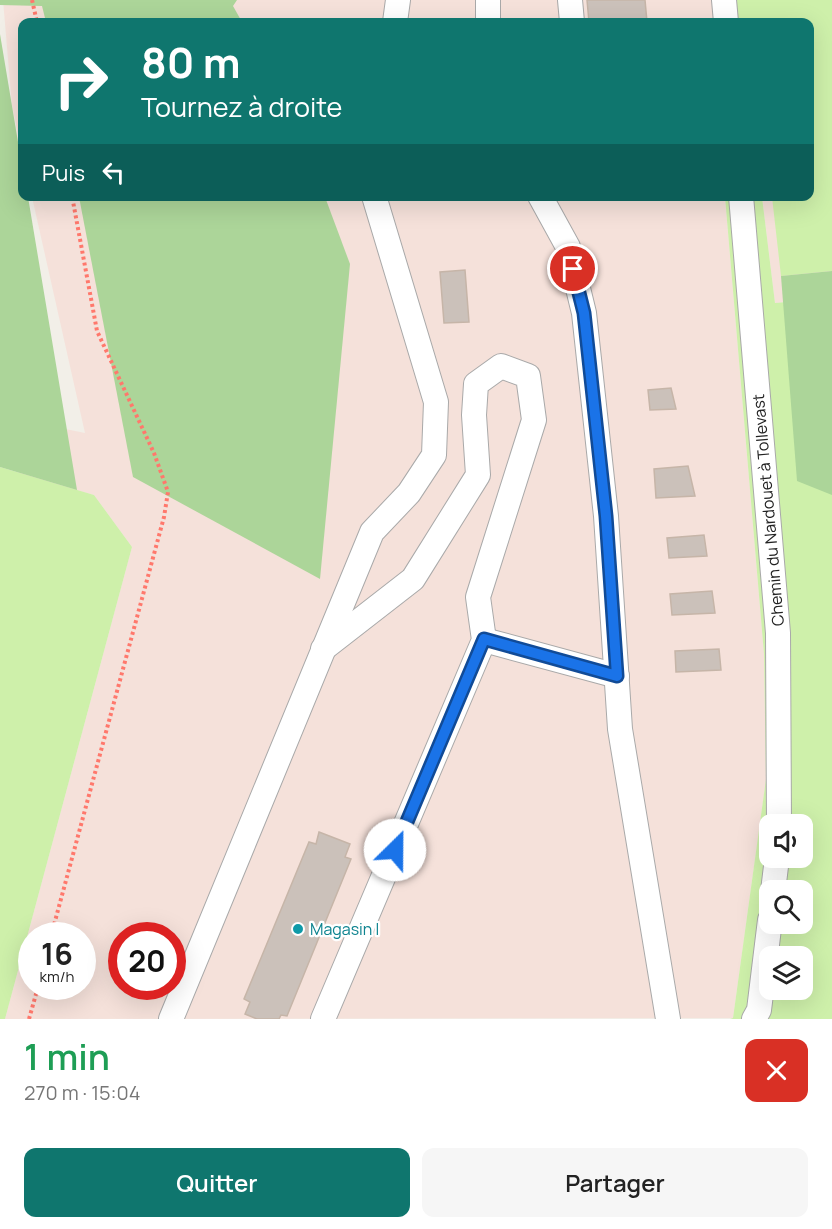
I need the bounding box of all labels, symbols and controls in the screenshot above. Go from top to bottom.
text: 80 m [141,33,241,91]
icon: right [42,42,120,120]
text: Tournez à droite [141,88,342,125]
icon: left [97,156,130,189]
text: Puis [42,158,85,188]
pin [547,243,598,294]
icon: arrive [556,252,589,285]
street label: Chemin du Nardouet à Tollevast [747,393,789,627]
map controls [759,814,813,1000]
button: sound [759,814,813,868]
position arrow [363,818,427,882]
button: search [759,880,813,934]
place label: Magasin I [310,918,379,940]
speed limit sign: 20 [108,922,186,1000]
marker: Magasin I [291,922,305,936]
text: 16 [41,933,73,974]
button: layers [759,946,813,1000]
text: km/h [40,966,74,987]
text: 1 min [24,1032,110,1081]
button: close [745,1039,808,1102]
text: 270 m · 15:04 [24,1079,140,1106]
button: Quitter [24,1148,410,1217]
button: Partager [422,1148,808,1217]

